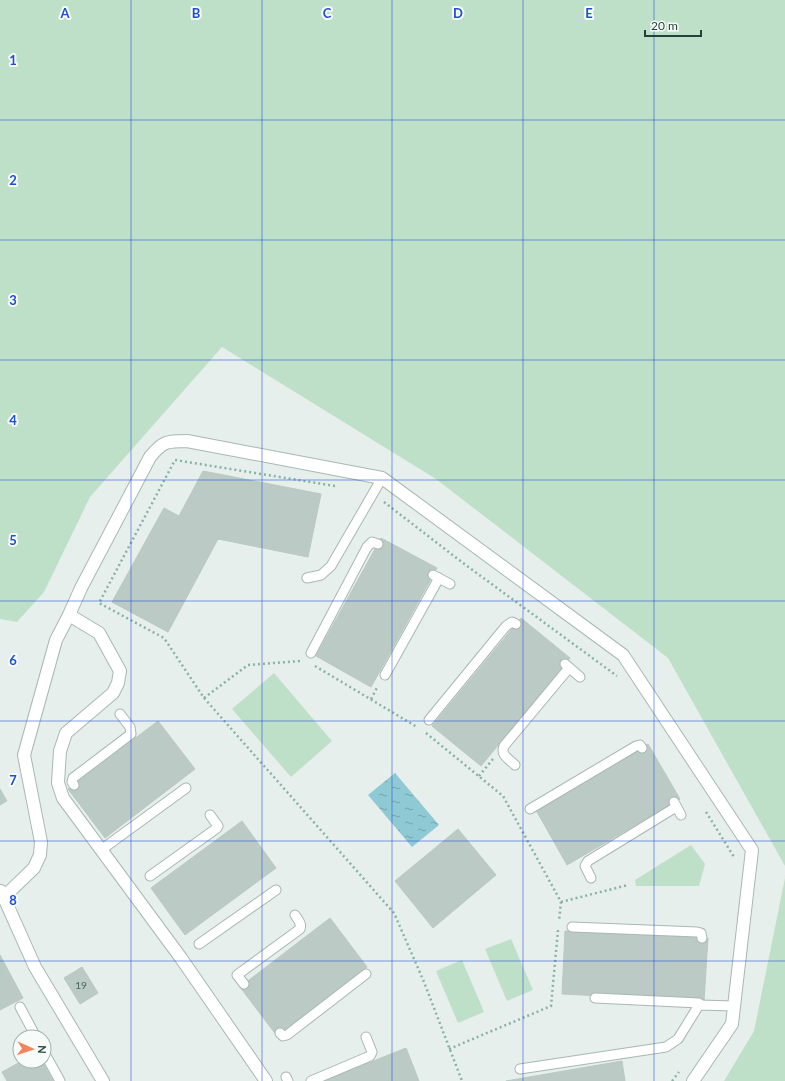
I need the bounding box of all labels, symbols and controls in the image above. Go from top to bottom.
text: A [59,5,70,21]
text: B [192,5,201,21]
text: C [323,5,332,21]
text: D [453,5,463,21]
text: E [585,5,593,21]
scale bar [645,12,701,38]
text: 20 m [651,18,678,33]
text: 1 [9,52,17,68]
text: 2 [9,172,17,188]
text: 3 [9,292,17,308]
text: 4 [9,412,17,428]
text: 5 [9,532,17,548]
text: 6 [9,652,17,668]
text: 7 [9,772,17,788]
text: 8 [9,892,17,908]
house number: 19 [75,979,87,991]
north arrow [12,1029,52,1069]
text: N [36,1045,49,1054]

